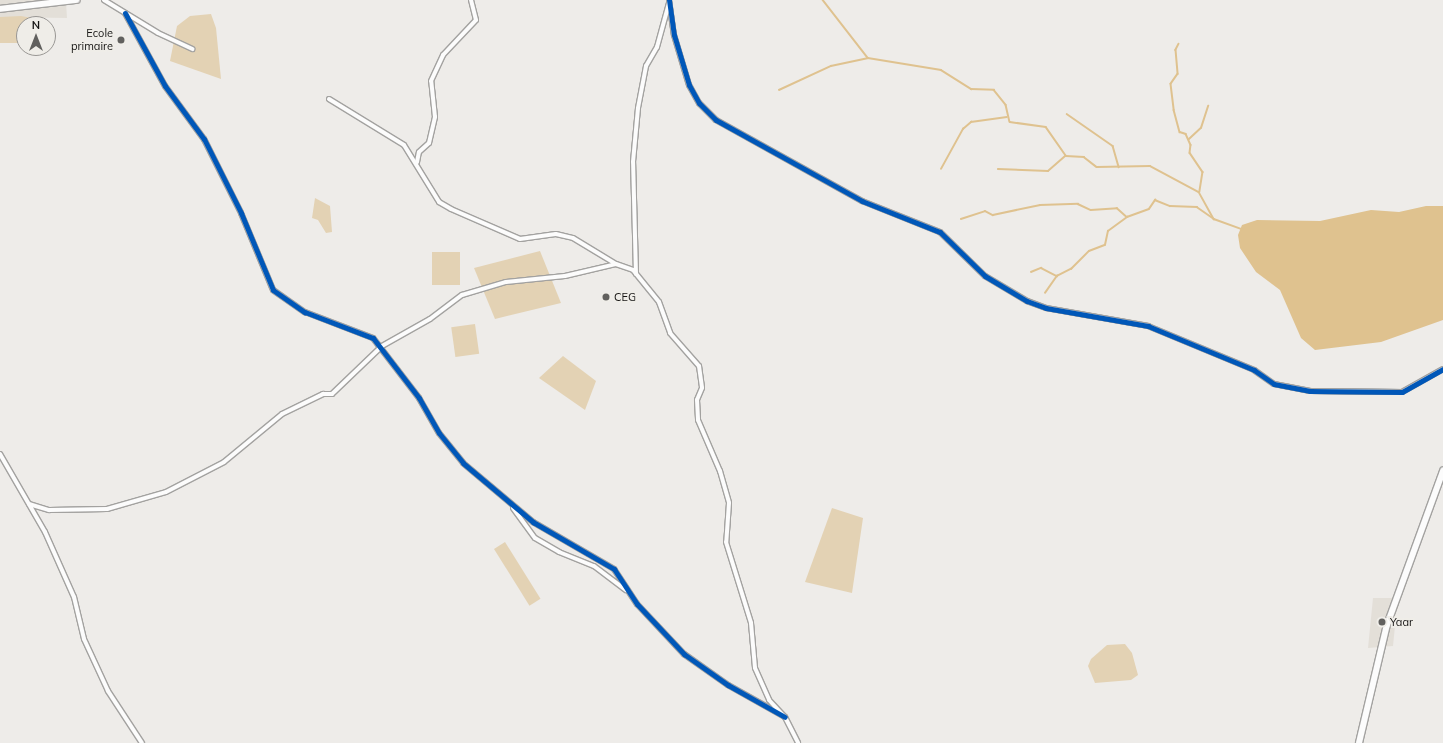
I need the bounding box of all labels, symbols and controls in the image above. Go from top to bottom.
north arrow [16,16,56,56]
text: N [32,18,40,32]
place label: Ecole primaire [71,27,113,53]
marker: Ecole primaire [116,35,126,45]
place label: CEG [614,290,636,304]
marker: CEG [601,292,611,302]
place label: Yaar [1390,615,1413,629]
marker: Yaar [1377,617,1387,627]

